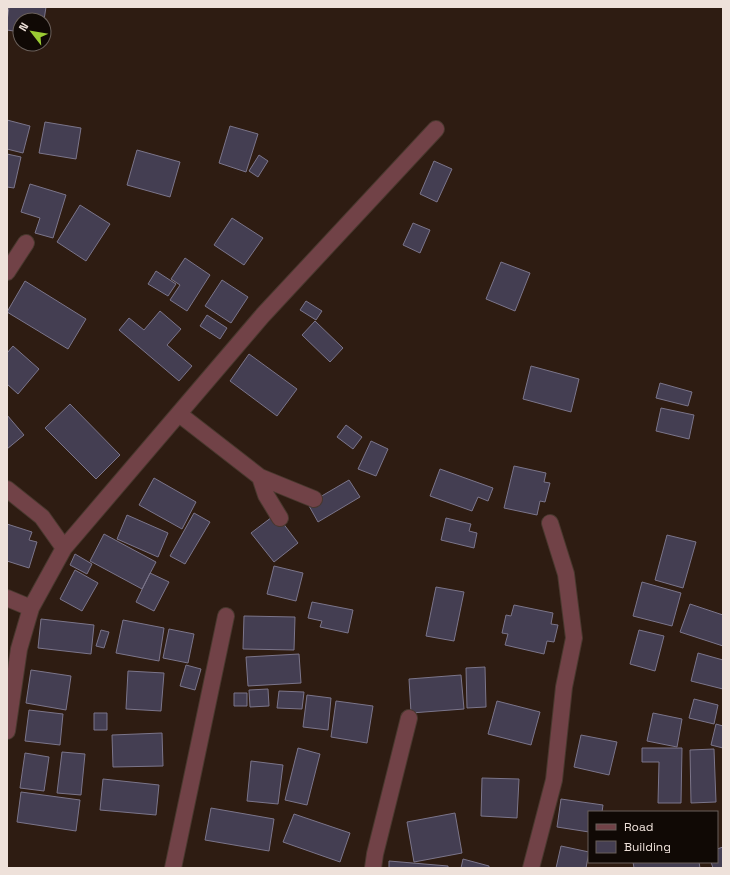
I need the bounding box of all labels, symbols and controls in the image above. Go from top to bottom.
north arrow [12,12,52,52]
text: N [16,20,31,34]
legend [588,811,718,863]
text: Road [624,819,653,835]
text: Building [624,839,671,855]

